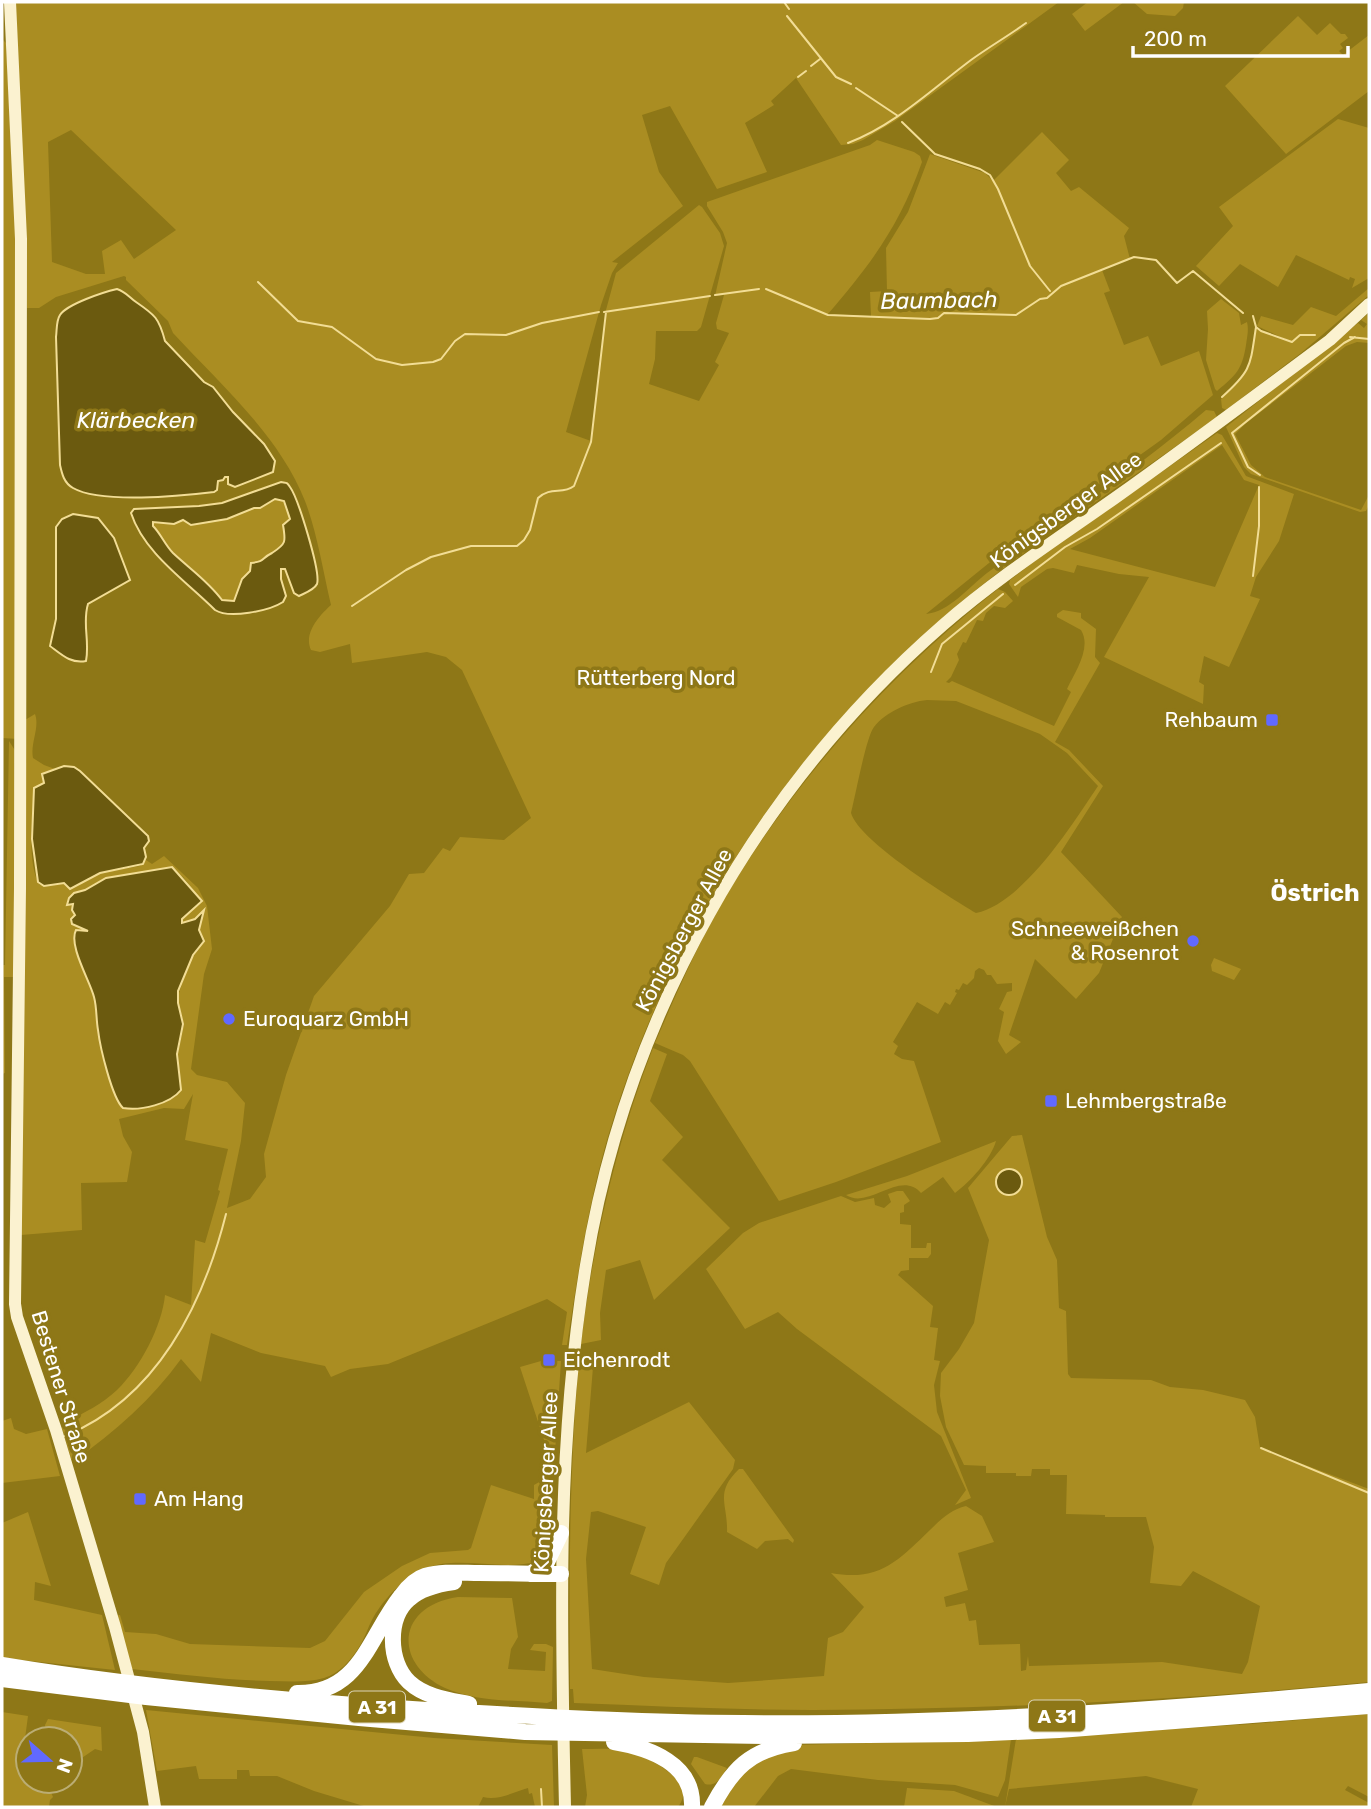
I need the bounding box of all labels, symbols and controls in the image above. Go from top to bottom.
scale bar [1133,14,1348,58]
text: 200 m [1144,26,1207,51]
water label: Baumbach [880,285,998,315]
water label: Klärbecken [77,406,195,434]
street label: Königsberger Allee [985,446,1146,573]
park label: Rütterberg Nord [576,665,736,690]
place label: Rehbaum [1164,707,1258,732]
marker: Rehbaum [1264,712,1280,728]
street label: Königsberger Allee [630,844,737,1016]
district label: Östrich [1270,879,1360,907]
place label: Schneeweißchen & Rosenrot [1011,916,1179,965]
marker: Schneeweißchen & Rosenrot [1185,933,1201,949]
place label: Euroquarz GmbH [243,1006,409,1031]
marker: Euroquarz GmbH [221,1011,237,1027]
place label: Lehmbergstraße [1065,1088,1227,1113]
marker: Lehmbergstraße [1043,1093,1059,1109]
street label: Bestener Straße [26,1307,97,1466]
place label: Eichenrodt [563,1347,670,1372]
marker: Eichenrodt [541,1352,557,1368]
street label: Königsberger Allee [528,1391,563,1573]
place label: Am Hang [154,1486,244,1511]
marker: Am Hang [132,1491,148,1507]
road number: A 31 [349,1692,405,1722]
road number: A 31 [1029,1700,1085,1732]
north arrow [14,1725,84,1795]
text: N [51,1755,78,1776]

